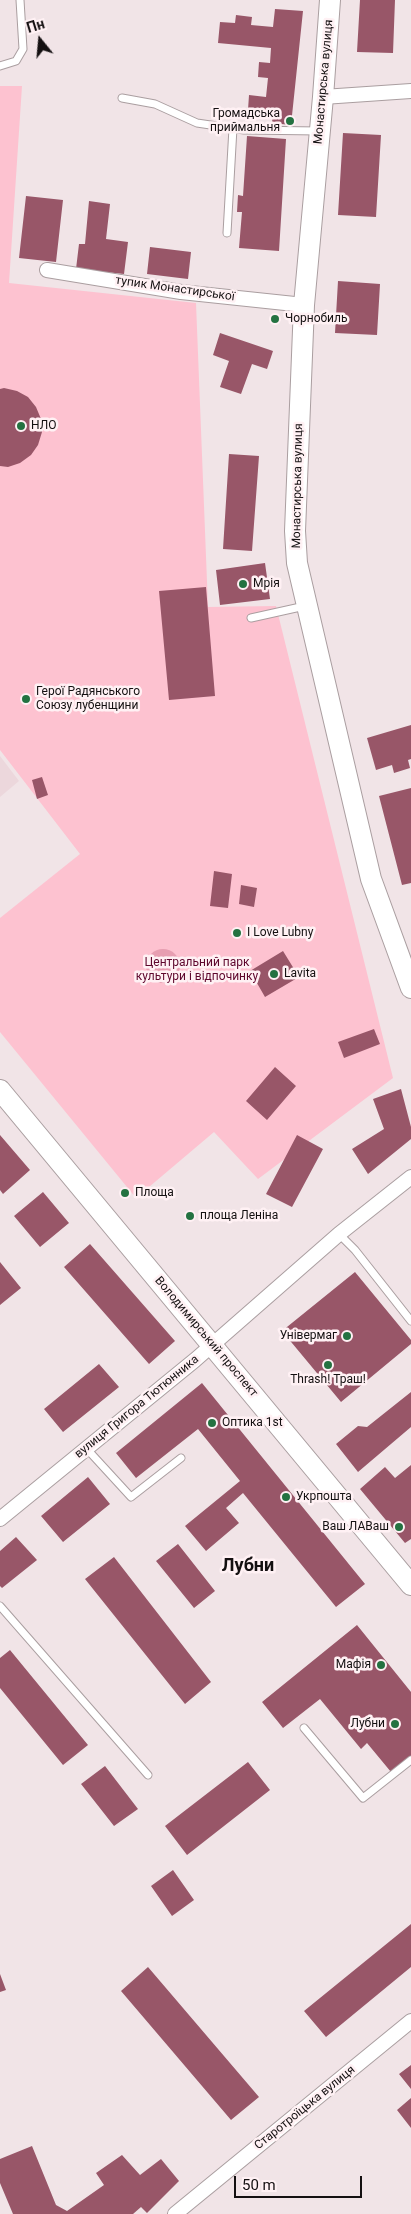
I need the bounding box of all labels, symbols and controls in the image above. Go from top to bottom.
north arrow [15,15,65,65]
text: Пн [25,15,46,36]
street label: Монастирська вулиця [311,19,337,145]
place label: Громадська приймальня [210,107,280,135]
marker: Громадська приймальня [284,115,296,127]
street label: тупик Монастирської [114,273,236,305]
place label: Чорнобиль [285,312,347,326]
marker: Чорнобиль [269,313,281,325]
place label: НЛО [31,419,56,433]
marker: НЛО [15,420,27,432]
street label: Монастирська вулиця [290,423,306,549]
place label: Мрія [253,577,280,591]
marker: Мрія [237,578,249,590]
place label: Герої Радянського Союзу лубенщини [36,685,140,713]
marker: Герої Радянського Союзу лубенщини [20,693,32,705]
place label: I Love Lubny [247,926,313,940]
marker: I Love Lubny [231,927,243,939]
park label: Центральний парк культури і відпочинку [136,956,258,984]
place label: Lavita [284,967,316,981]
marker: Lavita [268,968,280,980]
place label: Площа [135,1186,174,1200]
marker: Площа [119,1187,131,1199]
place label: площа Леніна [200,1209,278,1223]
marker: площа Леніна [184,1210,196,1222]
street label: Володимирський проспект [151,1274,261,1400]
place label: Універмаг [280,1329,337,1343]
marker: Універмаг [341,1330,353,1342]
street label: вулиця Григора Тютюнника [72,1352,202,1462]
marker: Thrash! Траш! [322,1359,334,1371]
place label: Thrash! Траш! [290,1373,366,1387]
place label: Оптика 1st [222,1416,283,1430]
marker: Оптика 1st [206,1417,218,1429]
place label: Укрпошта [296,1490,352,1504]
marker: Укрпошта [280,1491,292,1503]
place label: Ваш ЛАВаш [322,1520,389,1534]
marker: Ваш ЛАВаш [393,1521,405,1533]
district label: Лубни [222,1555,274,1577]
place label: Мафія [336,1658,371,1672]
marker: Мафія [375,1659,387,1671]
place label: Лубни [350,1717,385,1731]
marker: Лубни [389,1718,401,1730]
street label: Старотроїцька вулиця [252,2063,358,2153]
scale bar [236,2166,364,2198]
text: 50 m [242,2176,276,2194]

